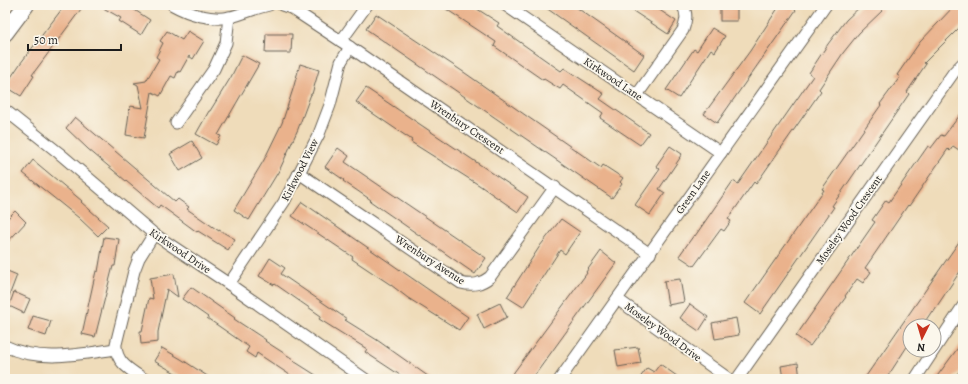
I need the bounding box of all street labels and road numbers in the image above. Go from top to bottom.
street label: Kirkwood Lane [581,54,645,104]
street label: Wrenbury Crescent [426,96,508,158]
street label: Kirkwood View [278,136,322,204]
street label: Green Lane [672,167,714,217]
street label: Moseley Wood Crescent [812,172,886,268]
street label: Kirkwood Drive [146,225,214,277]
street label: Wrenbury Avenue [391,231,468,288]
street label: Moseley Wood Drive [621,299,705,365]

